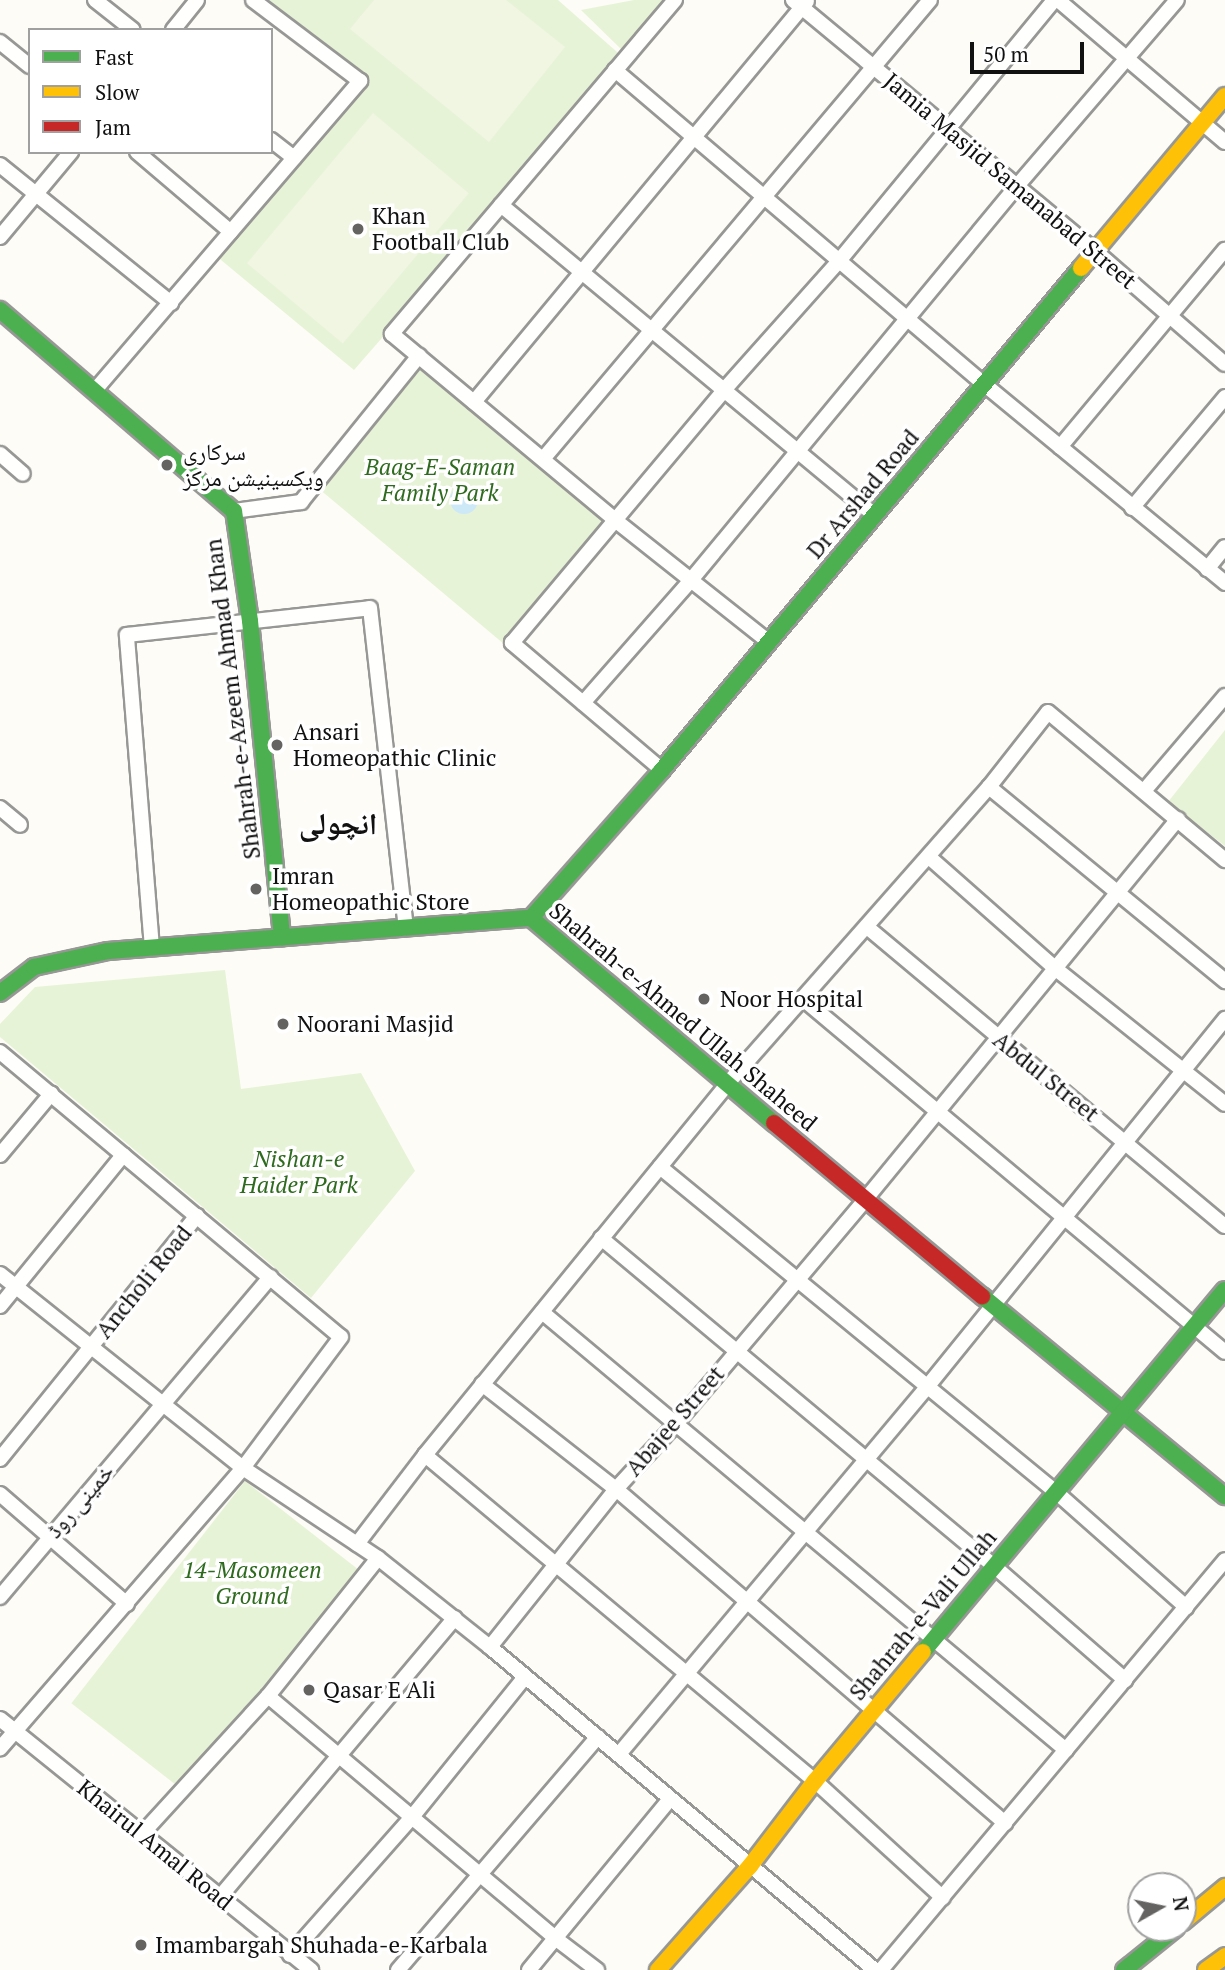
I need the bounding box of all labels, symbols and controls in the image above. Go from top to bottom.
legend [28,28,273,154]
scale bar [973,28,1087,72]
text: 50 m [983,40,1029,68]
text: Fast [95,43,134,71]
street label: Jamia Masjid Samanabad Street [878,67,1142,295]
text: Slow [95,78,139,106]
text: Jam [95,113,131,141]
place label: Khan Football Club [372,202,509,256]
marker: Khan Football Club [350,221,366,237]
street label: Dr Arshad Road [801,424,925,564]
place label: سرکاری ویکسینیشن مرکز [183,438,324,492]
park label: Baag-E-Saman Family Park [365,453,515,507]
marker: سرکاری ویکسینیشن مرکز [157,455,177,475]
street label: Shahrah-e-Azeem Ahmad Khan [200,537,266,861]
place label: Ansari Homeopathic Clinic [293,718,496,772]
marker: Ansari Homeopathic Clinic [267,735,287,755]
district label: انچولی [299,805,377,841]
place label: Imran Homeopathic Store [272,862,469,916]
marker: Imran Homeopathic Store [246,879,266,899]
street label: Shahrah-e-Ahmed Ullah Shaheed [544,897,822,1137]
place label: Noor Hospital [720,985,863,1013]
marker: Noor Hospital [694,989,714,1009]
place label: Noorani Masjid [297,1010,454,1038]
marker: Noorani Masjid [275,1016,291,1032]
street label: Abdul Street [988,1026,1104,1128]
park label: Nishan-e Haider Park [240,1145,358,1199]
street label: Ancholi Road [90,1220,198,1344]
street label: Abajee Street [620,1360,730,1482]
street label: خمینی روڈ [40,1458,120,1544]
street label: Shahrah-e-Vali Ullah [844,1524,1002,1706]
park label: 14-Masomeen Ground [182,1556,322,1610]
place label: Qasar E Ali [323,1676,436,1704]
marker: Qasar E Ali [301,1682,317,1698]
street label: Khairul Amal Road [72,1774,238,1916]
north arrow [1127,1872,1197,1942]
text: N [1168,1895,1195,1913]
place label: Imambargah Shuhada-e-Karbala [155,1931,488,1959]
marker: Imambargah Shuhada-e-Karbala [133,1937,149,1953]

